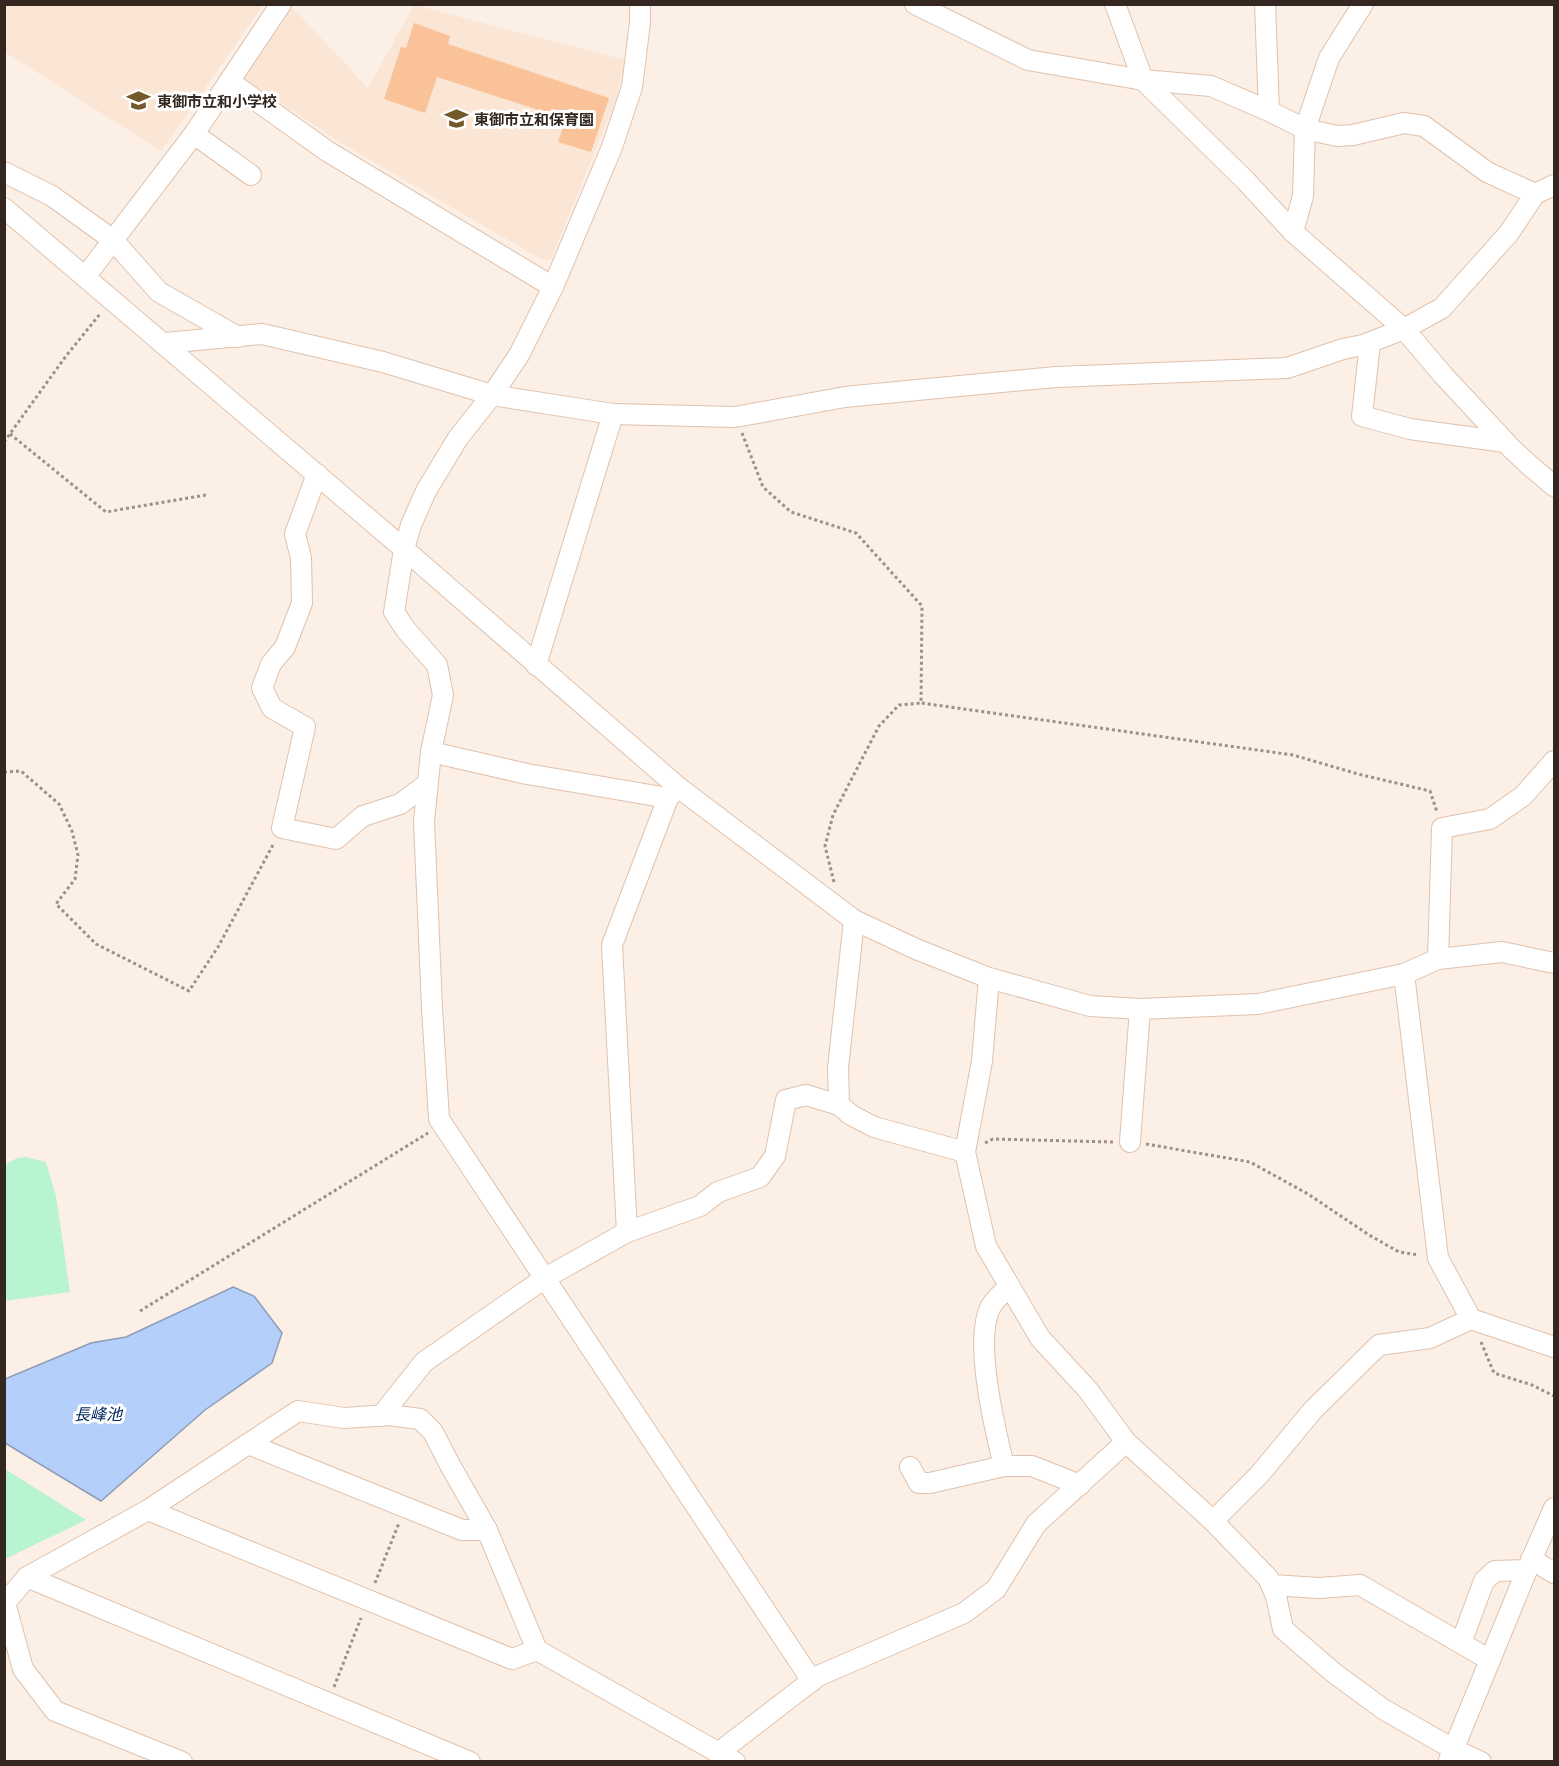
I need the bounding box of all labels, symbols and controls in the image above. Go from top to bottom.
school or university icon: 東御市立和小学校 [126,88,152,114]
place label: 東御市立和小学校 [157,92,277,111]
school or university icon: 東御市立和保育園 [443,106,469,132]
place label: 東御市立和保育園 [474,110,594,129]
water label: 長峰池 [74,1404,124,1424]

